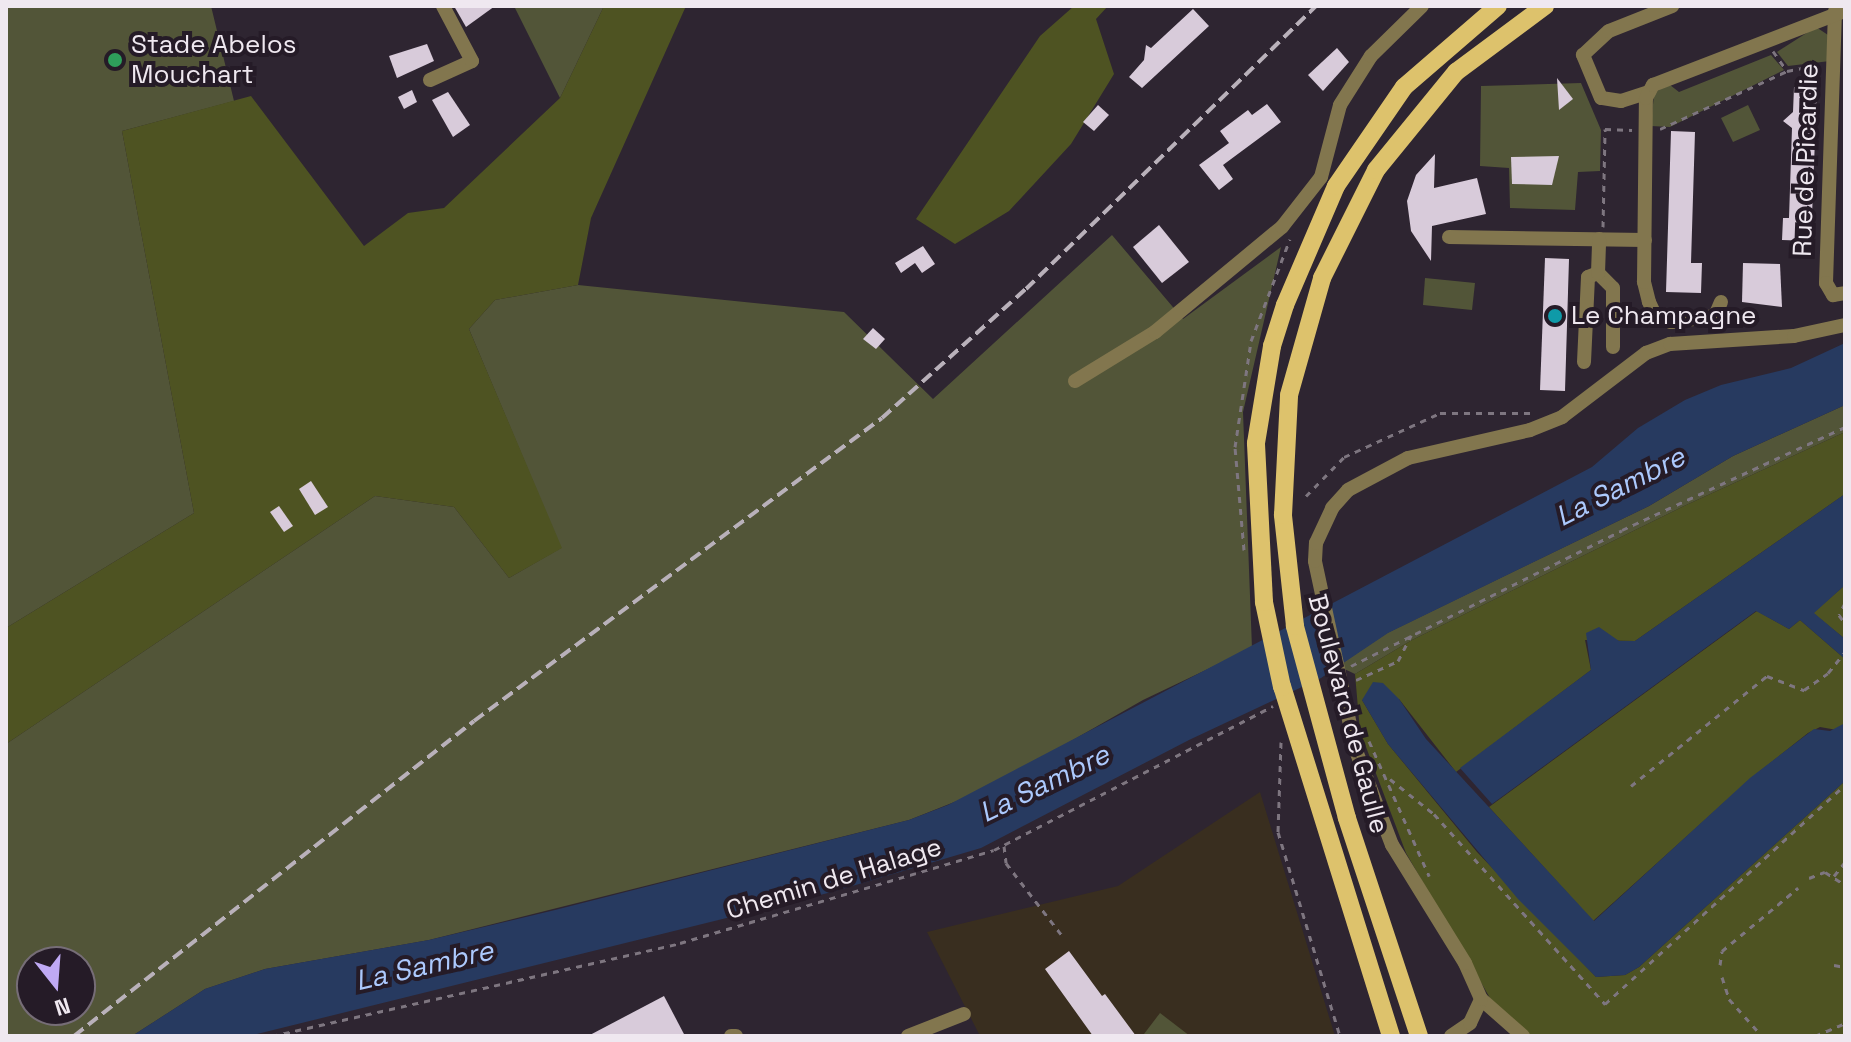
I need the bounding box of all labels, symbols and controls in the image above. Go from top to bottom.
place label: Stade Abelos Mouchart [131,29,297,90]
marker: Stade Abelos Mouchart [106,51,124,69]
street label: Rue de Picardie [1787,63,1825,257]
place label: Le Champagne [1571,300,1756,332]
marker: Le Champagne [1546,307,1564,325]
water label: La Sambre [1550,439,1690,533]
street label: Boulevard de Gaulle [1301,591,1395,837]
water label: La Sambre [973,737,1115,829]
street label: Chemin de Halage [723,831,945,927]
water label: La Sambre [352,933,496,997]
north arrow [16,946,96,1026]
text: N [51,991,74,1023]

